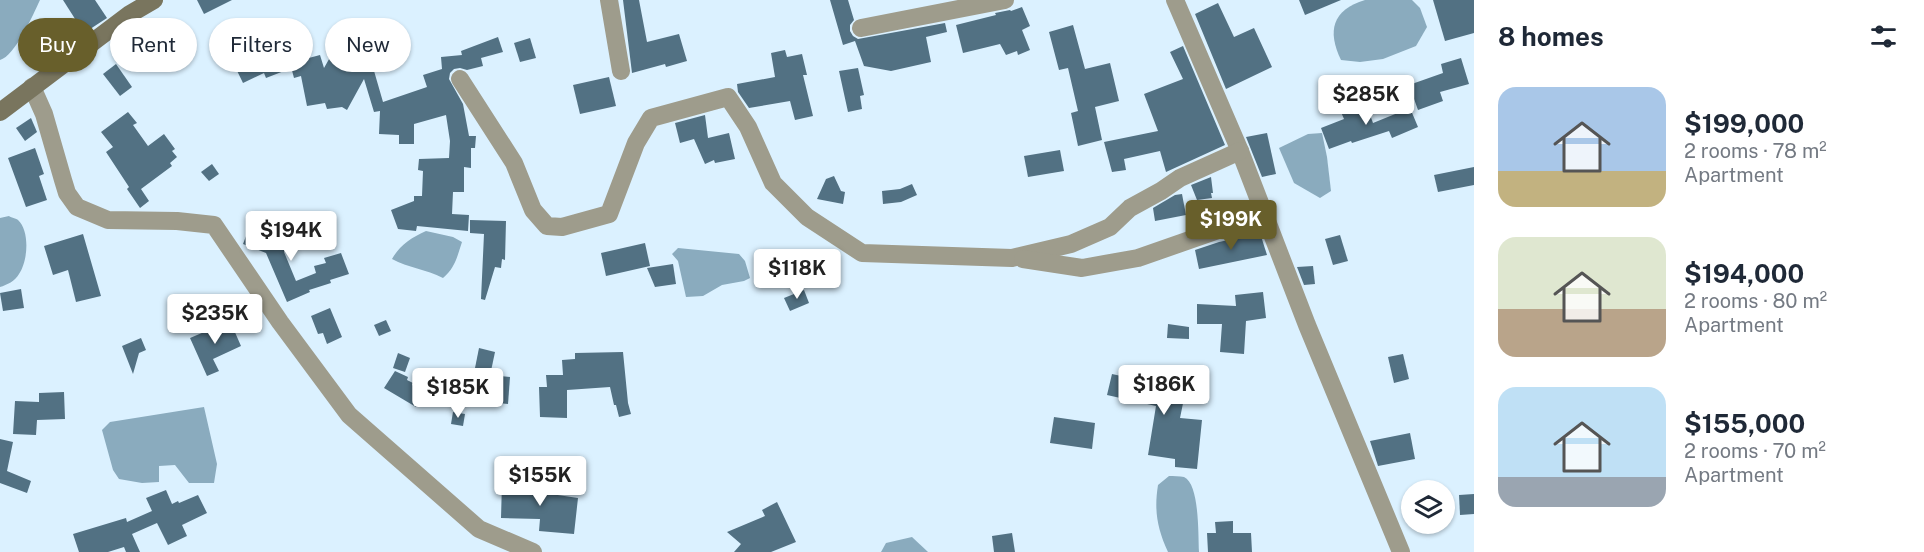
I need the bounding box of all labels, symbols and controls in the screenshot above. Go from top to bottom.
chip: Buy [18,18,98,72]
chip: Rent [110,18,197,72]
chip: Filters [209,18,313,72]
chip: New [325,18,411,72]
icon: filters [1867,20,1900,53]
text: 8 homes [1498,21,1604,52]
pin: $285K [1324,75,1408,126]
text: $285K [1332,82,1400,106]
text: $199,000 [1684,108,1804,139]
icon: home [1546,111,1618,183]
text: 2 rooms · 78 m² [1684,139,1827,163]
text: Apartment [1684,163,1784,187]
pin: $199K [1189,200,1273,251]
text: $199K [1200,207,1262,231]
pin: $194K [249,211,333,262]
text: $194K [260,218,322,242]
pin: $118K [755,249,839,300]
text: $118K [768,256,826,280]
text: $194,000 [1684,258,1804,289]
icon: home [1546,261,1618,333]
text: 2 rooms · 80 m² [1684,289,1827,313]
pin: $235K [173,294,257,345]
text: $235K [181,301,249,325]
text: Apartment [1684,313,1784,337]
pin: $186K [1122,365,1206,416]
pin: $185K [416,368,500,419]
text: $186K [1132,372,1196,396]
text: $185K [426,375,490,399]
text: $155,000 [1684,408,1805,439]
icon: home [1546,411,1618,483]
text: 2 rooms · 70 m² [1684,439,1826,463]
pin: $155K [498,456,582,507]
text: $155K [508,463,572,487]
text: Apartment [1684,463,1784,487]
map controls [1401,480,1455,534]
button: layers [1401,480,1455,534]

